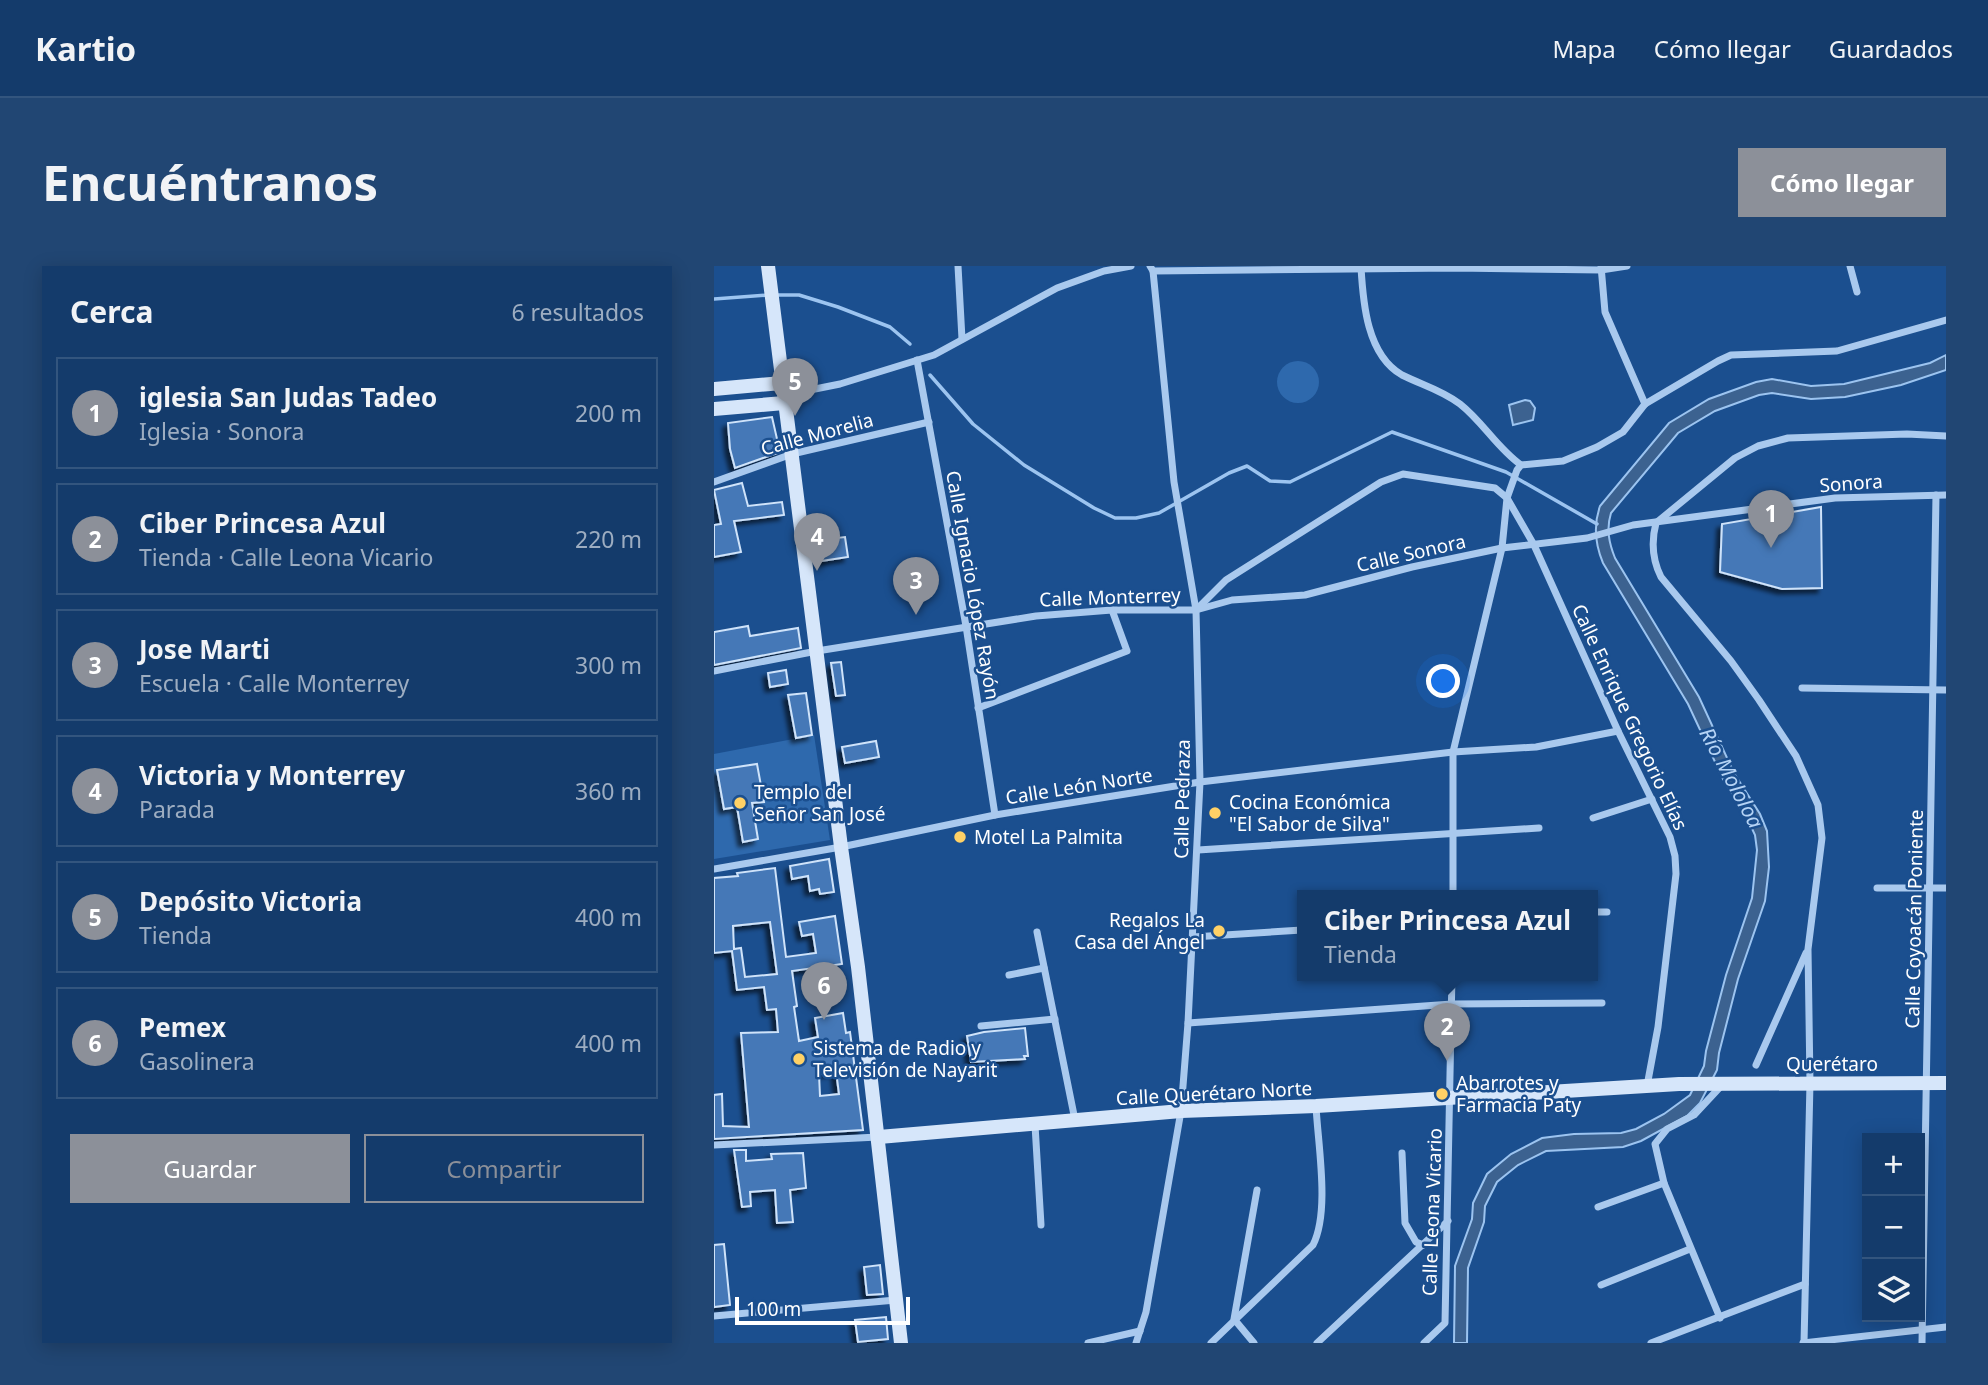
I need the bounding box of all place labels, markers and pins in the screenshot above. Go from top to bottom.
pin: 5 [772,358,818,416]
pin: 1 [1748,490,1794,548]
pin: 4 [794,513,840,571]
pin: 3 [893,557,939,615]
place label: Templo del Señor San José [754,779,885,827]
place label: Cocina Económica "El Sabor de Silva" [1229,789,1391,837]
marker: Templo del Señor San José [732,795,748,811]
marker: Cocina Económica "El Sabor de Silva" [1207,805,1223,821]
place label: Motel La Palmita [974,824,1123,850]
marker: Motel La Palmita [952,829,968,845]
place label: Regalos La Casa del Ángel [1074,907,1205,955]
marker: Regalos La Casa del Ángel [1211,923,1227,939]
pin: 6 [801,962,847,1020]
pin: 2 [1424,1003,1470,1061]
place label: Sistema de Radio y Televisión de Nayarit [813,1035,997,1083]
marker: Sistema de Radio y Televisión de Nayarit [791,1051,807,1067]
place label: Abarrotes y Farmacia Paty [1456,1070,1581,1118]
marker: Abarrotes y Farmacia Paty [1434,1086,1450,1102]

